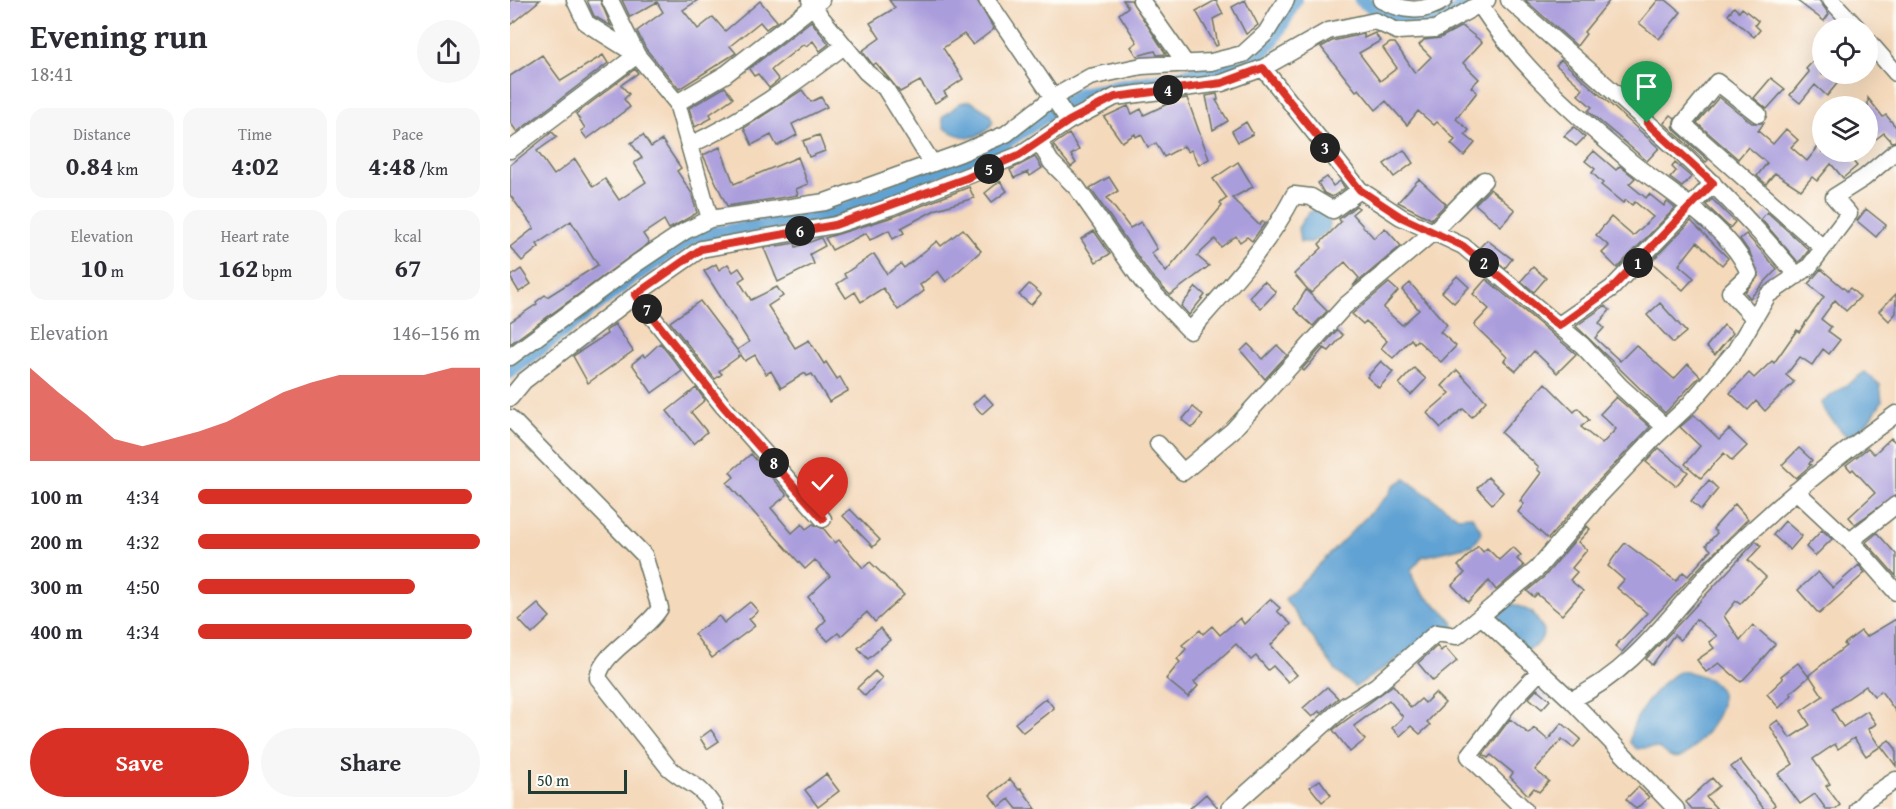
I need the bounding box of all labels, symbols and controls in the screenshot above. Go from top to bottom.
text: Evening run [30,12,207,60]
map controls [1812,18,1878,162]
button: locate [1812,18,1878,84]
button: share [417,20,480,83]
text: 18:41 [30,59,73,88]
pin [1621,61,1672,123]
icon: arrive [1630,70,1663,103]
pin: 4 [1153,75,1183,105]
text: 4 [1164,78,1172,102]
button: layers [1812,96,1878,162]
text: Distance [73,122,131,146]
text: Time [238,122,272,146]
text: Pace [393,122,423,146]
pin: 3 [1310,133,1340,163]
text: 3 [1321,136,1329,160]
text: 0.84 [66,146,114,185]
text: 4:02 [231,146,279,185]
text: 4:48 [368,146,416,185]
pin: 5 [974,154,1004,184]
text: km [114,157,138,181]
text: /km [416,157,448,181]
text: 5 [985,157,993,181]
pin: 6 [785,216,815,246]
text: 6 [796,219,804,243]
text: Elevation [71,224,133,248]
text: Heart rate [221,224,289,248]
text: kcal [394,224,422,248]
text: 10 [80,248,107,287]
text: 162 [218,248,258,287]
text: 67 [395,248,421,287]
pin: 2 [1469,248,1499,278]
pin: 1 [1623,248,1653,278]
text: 2 [1480,251,1488,275]
text: 1 [1634,251,1642,275]
text: m [107,259,124,283]
text: bpm [258,259,292,283]
pin: 7 [632,294,662,324]
text: 7 [643,297,651,321]
text: Elevation [30,318,108,347]
text: 146–156 m [392,318,480,347]
pin: 8 [759,448,789,478]
text: 8 [770,451,778,475]
pin [797,457,848,519]
icon: check [806,466,839,499]
text: 100 m [30,482,83,511]
text: 4:34 [126,482,160,511]
text: 200 m [30,527,83,556]
text: 4:32 [126,527,160,556]
text: 300 m [30,572,83,601]
text: 4:50 [126,572,160,601]
text: 400 m [30,617,83,646]
text: 4:34 [126,617,160,646]
button: Save [30,728,249,797]
button: Share [261,728,480,797]
scale bar [528,767,627,794]
text: 50 m [537,768,569,792]

